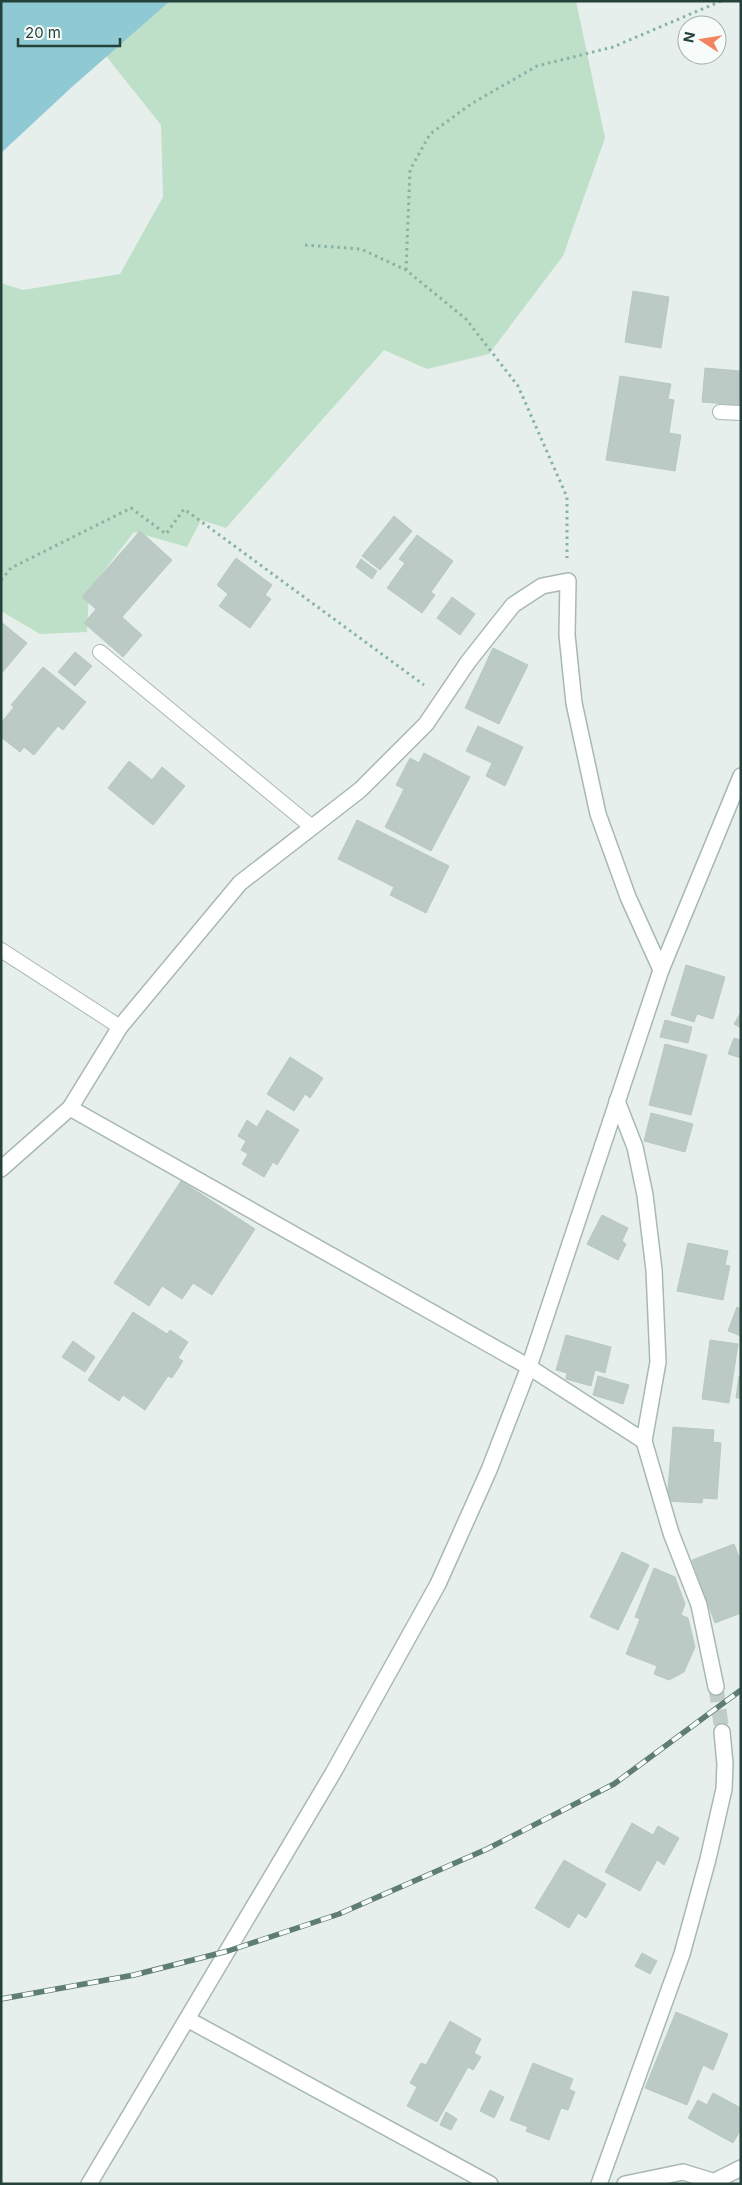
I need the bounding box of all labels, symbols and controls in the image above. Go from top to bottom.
scale bar [18,15,120,47]
north arrow [677,15,727,65]
text: 20 m [25,23,61,42]
text: N [679,30,698,44]

